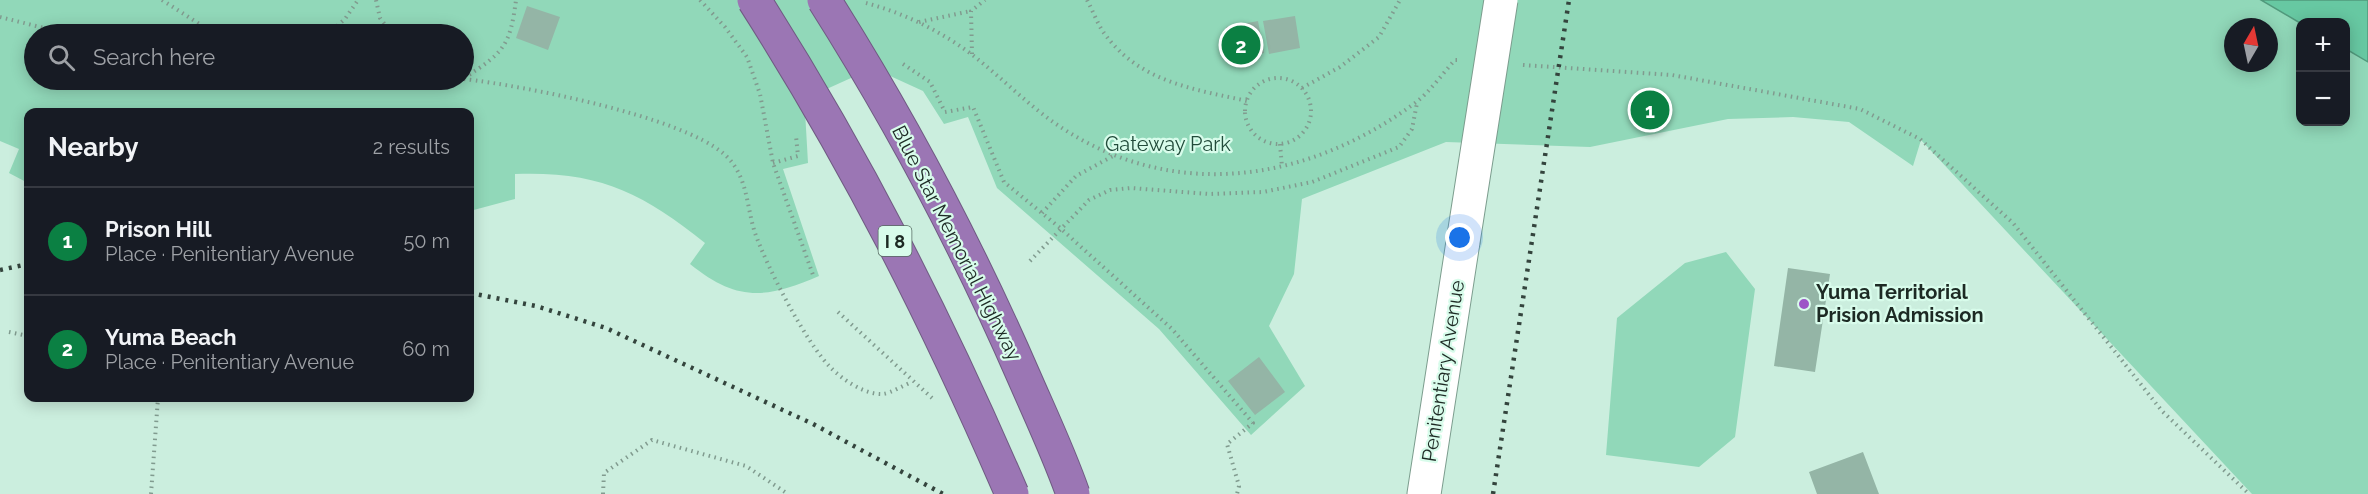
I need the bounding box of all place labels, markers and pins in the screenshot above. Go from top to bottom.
pin: 2 [1222,22,1260,68]
pin: 1 [1630,88,1670,132]
place label: Yuma Territorial Prision Admission [1816,280,1984,327]
marker: Yuma Territorial Prision Admission [1797,297,1811,311]

